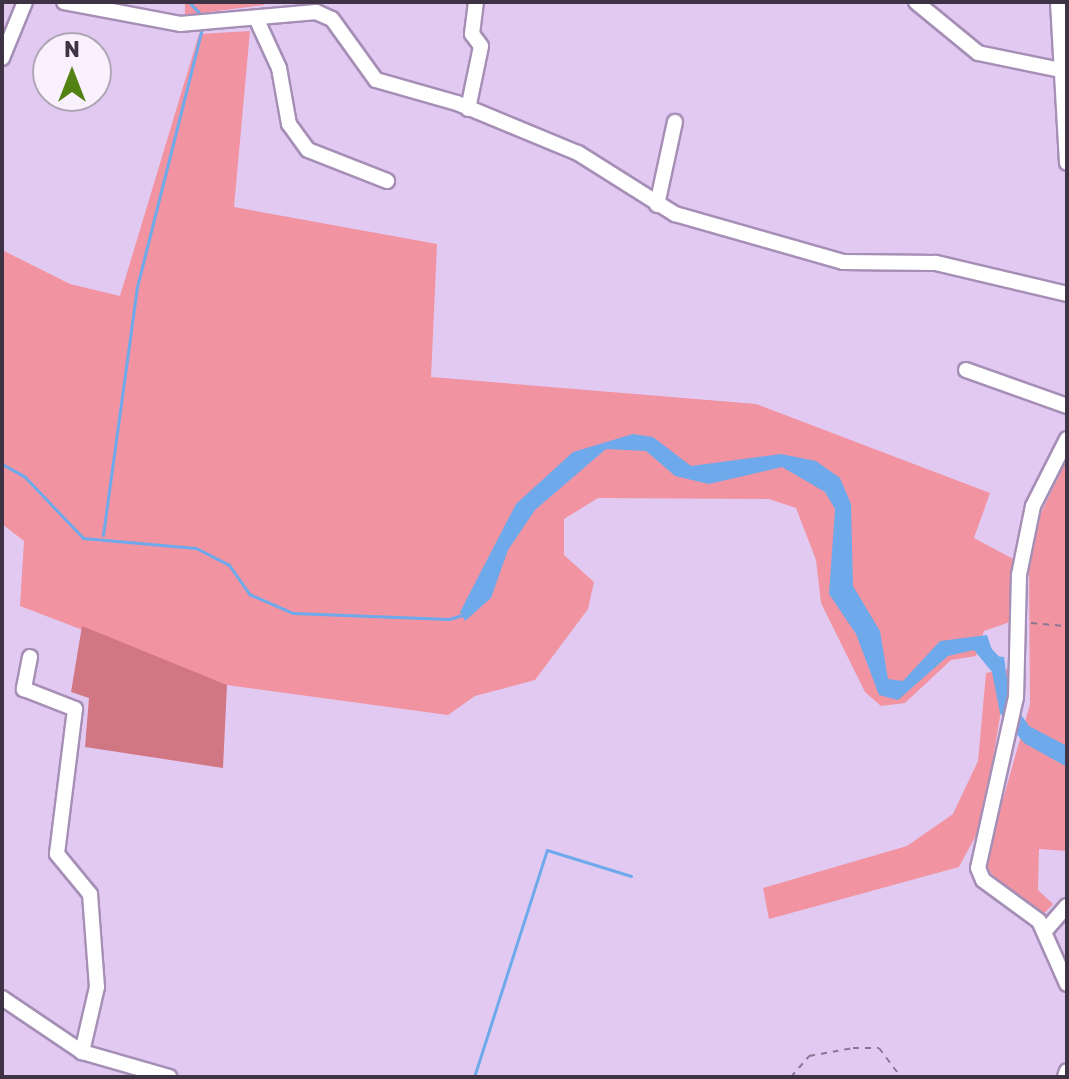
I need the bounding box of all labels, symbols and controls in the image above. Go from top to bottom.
north arrow [32,32,112,112]
text: N [64,36,80,63]

